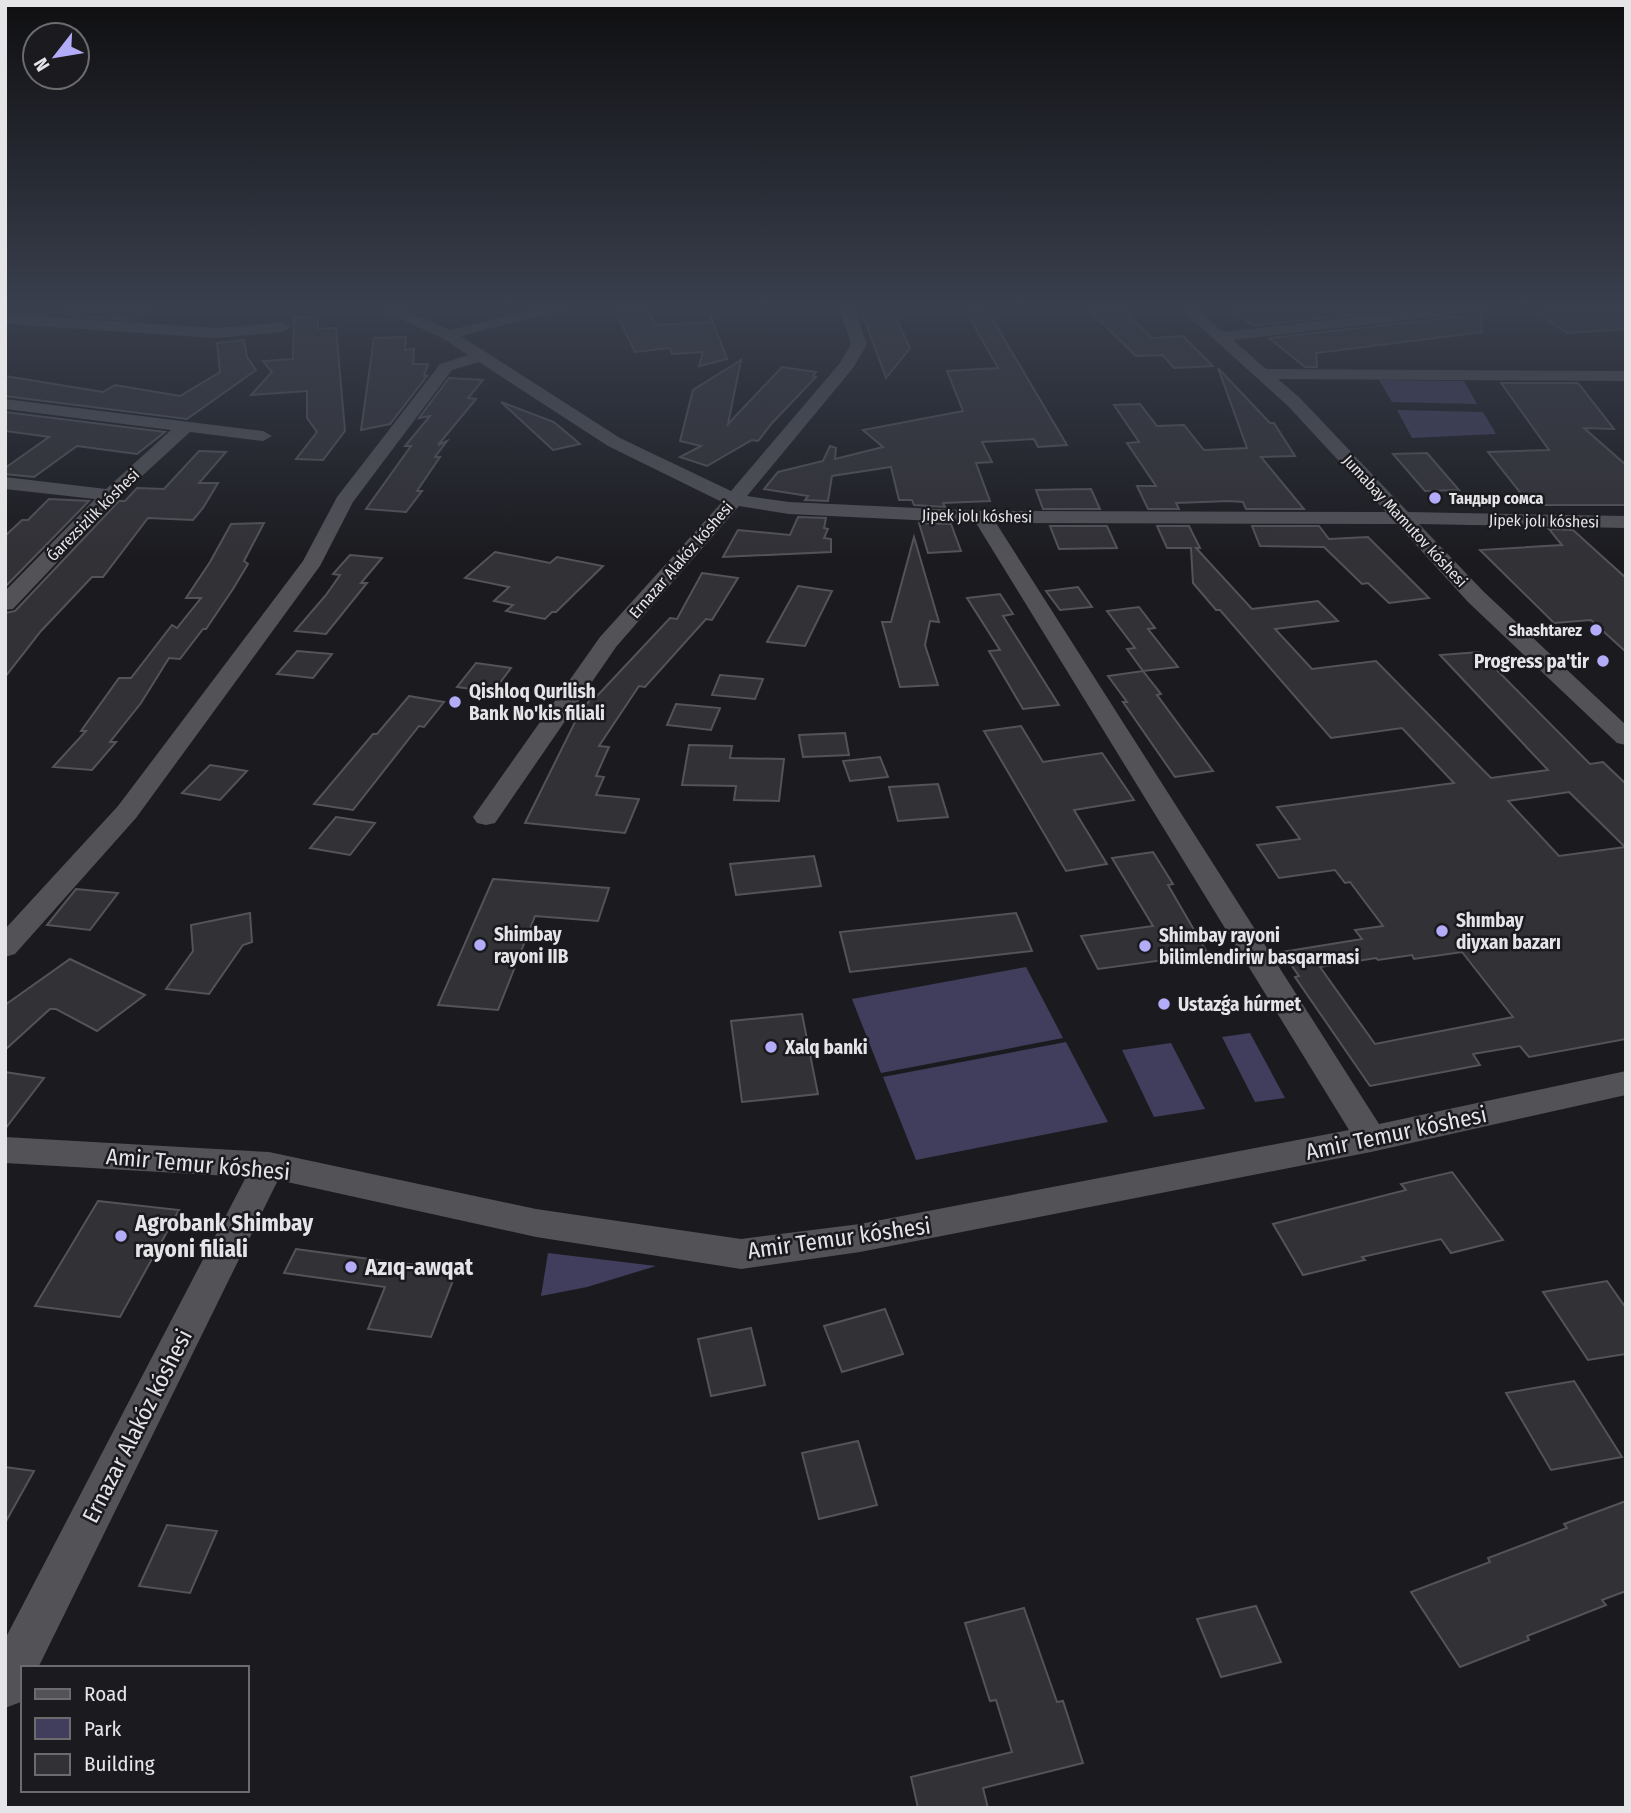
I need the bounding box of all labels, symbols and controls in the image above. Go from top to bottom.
north arrow [21,21,91,91]
text: N [29,54,55,75]
street label: Jumabay Mamutov kóshesi [1339,451,1471,591]
street label: Ǵarezsizlik kóshesi [43,465,143,565]
place label: Тандыр сомса [1449,489,1544,508]
marker: Тандыр сомса [1427,490,1443,506]
street label: Ernazar Alakóz kóshesi [625,498,737,622]
street label: Jipek jolı kóshesi [922,506,1032,526]
street label: Jipek jolı kóshesi [1489,511,1599,531]
place label: Shashtarez [1509,621,1582,640]
marker: Shashtarez [1588,622,1604,638]
place label: Progress pa'tir [1474,650,1590,673]
marker: Progress pa'tir [1595,653,1611,669]
place label: Qishloq Qurilish Bank No'kis filiali [469,680,605,725]
marker: Qishloq Qurilish Bank No'kis filiali [447,694,463,710]
place label: Shımbay diyxan bazarı [1456,909,1561,954]
place label: Shimbay rayoni IIB [494,923,569,968]
marker: Shımbay diyxan bazarı [1434,923,1450,939]
place label: Shimbay rayoni bilimlendiriw basqarmasi [1159,924,1359,969]
marker: Shimbay rayoni IIB [472,937,488,953]
marker: Shimbay rayoni bilimlendiriw basqarmasi [1137,938,1153,954]
place label: Ustazǵa húrmet [1178,993,1301,1016]
marker: Ustazǵa húrmet [1156,996,1172,1012]
place label: Xalq banki [784,1036,868,1059]
marker: Xalq banki [763,1039,779,1055]
street label: Amir Temur kóshesi [1303,1100,1489,1166]
street label: Amir Temur kóshesi [105,1142,291,1186]
place label: Agrobank Shimbay rayoni filiali [134,1209,314,1263]
street label: Amir Temur kóshesi [746,1211,932,1265]
marker: Agrobank Shimbay rayoni filiali [113,1228,129,1244]
place label: Azıq-awqat [364,1253,474,1281]
marker: Azıq-awqat [343,1259,359,1275]
street label: Ernazar Alakóz kóshesi [76,1325,198,1527]
legend [21,1666,248,1792]
text: Road [84,1681,128,1707]
text: Park [84,1716,122,1742]
text: Building [84,1751,155,1777]

